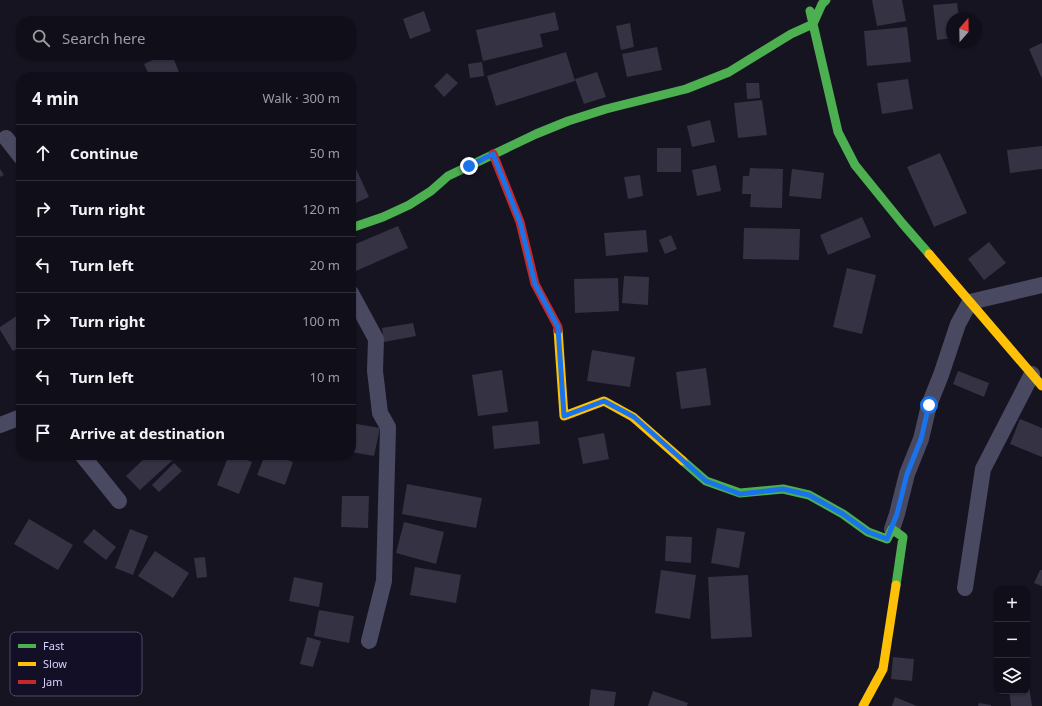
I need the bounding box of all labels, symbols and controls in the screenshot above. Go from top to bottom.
north arrow [946,12,982,48]
search box [16,16,356,60]
icon: search [30,27,52,49]
text: Search here [62,28,145,48]
text: 4 min [32,87,79,110]
text: Walk · 300 m [262,89,340,107]
icon: ahead [32,142,54,164]
text: Continue [70,143,138,163]
text: 50 m [310,144,340,162]
route end [460,157,478,175]
icon: right [32,198,54,220]
text: Turn right [70,199,145,219]
text: 120 m [302,200,340,218]
icon: left [32,254,54,276]
text: Turn left [70,255,134,275]
text: 20 m [310,256,340,274]
icon: right [32,310,54,332]
text: Turn right [70,311,145,331]
text: 100 m [302,312,340,330]
icon: left [32,366,54,388]
text: Turn left [70,367,134,387]
text: 10 m [310,368,340,386]
route start [920,396,938,414]
icon: arrive [32,422,54,444]
text: Arrive at destination [70,423,225,443]
map controls [994,586,1030,694]
button: + [994,586,1030,622]
button: − [994,622,1030,658]
legend [10,632,142,696]
text: Fast [43,638,64,653]
text: Slow [43,656,67,671]
button: layers [994,658,1030,694]
text: Jam [42,674,62,689]

